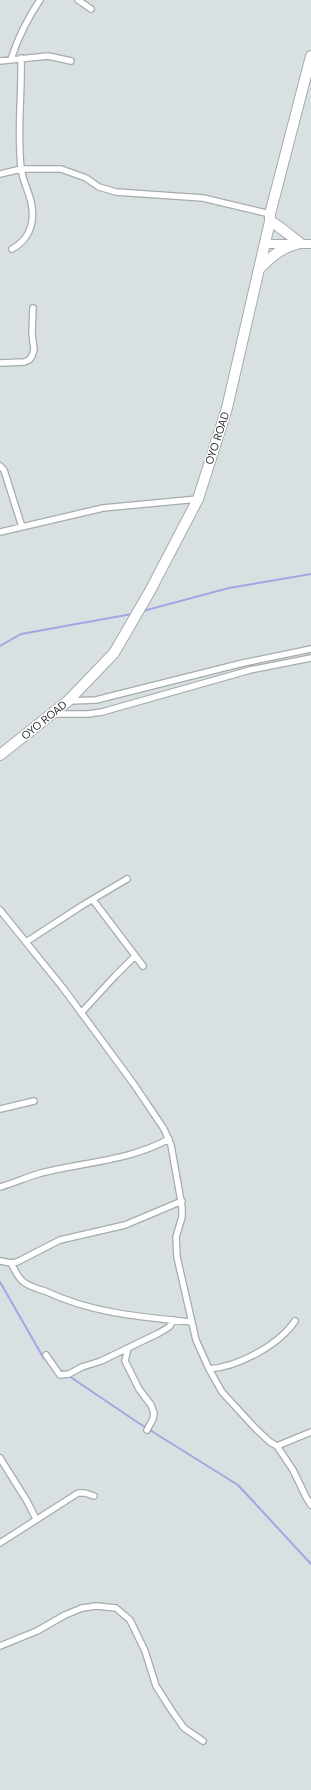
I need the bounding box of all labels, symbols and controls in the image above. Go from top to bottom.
street label: OYO ROAD [202,409,232,466]
street label: OYO ROAD [18,697,70,743]

